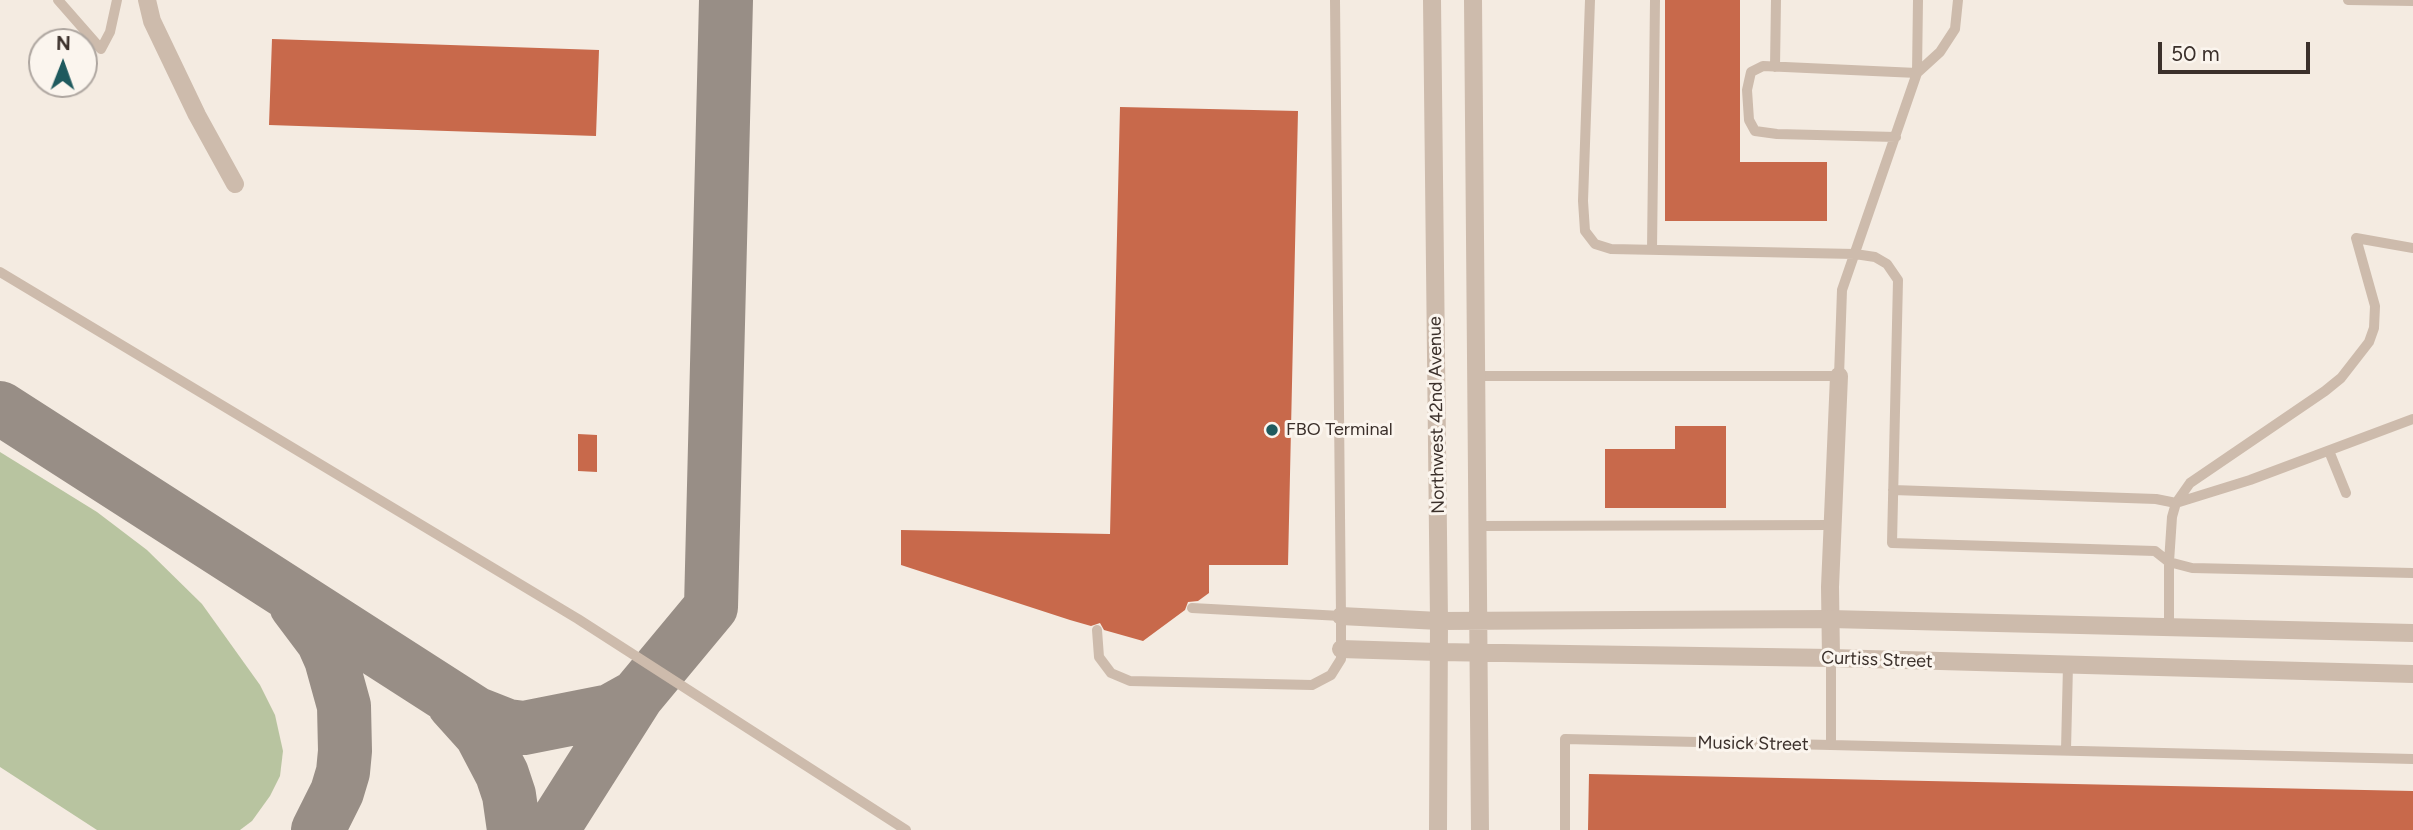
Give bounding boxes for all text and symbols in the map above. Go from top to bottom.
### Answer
north arrow [28,28,98,98]
scale bar [2161,28,2313,72]
text: N [56,32,71,55]
text: 50 m [2171,41,2220,66]
street label: Northwest 42nd Avenue [1424,316,1450,514]
place label: FBO Terminal [1286,419,1393,441]
marker: FBO Terminal [1264,422,1280,438]
street label: Curtiss Street [1821,647,1933,673]
street label: Musick Street [1697,732,1809,756]

